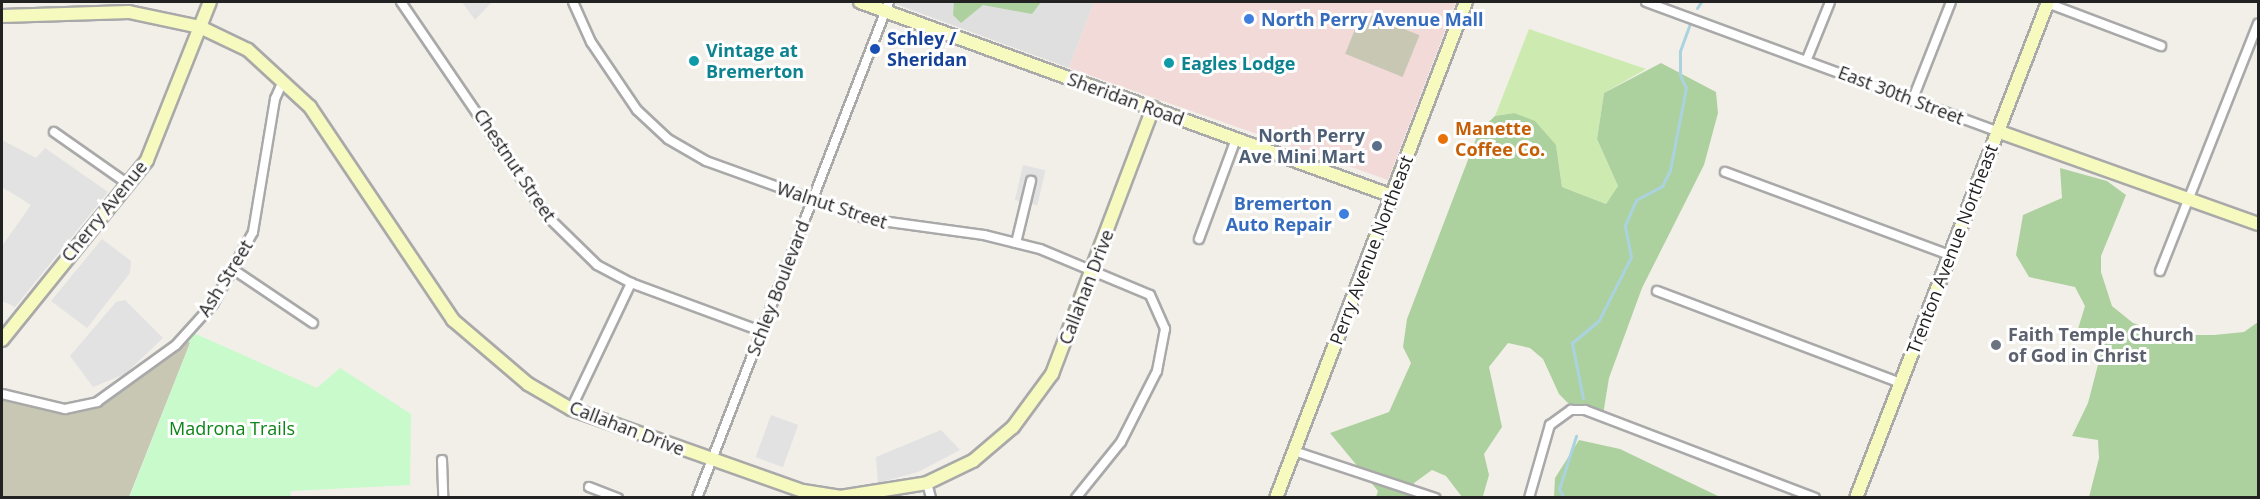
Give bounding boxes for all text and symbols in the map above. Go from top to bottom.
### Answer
place label: North Perry Avenue Mall [1261,8,1484,30]
marker: North Perry Avenue Mall [1242,12,1256,26]
place label: Schley / Sheridan [887,28,967,70]
place label: Vintage at Bremerton [706,40,804,82]
marker: Schley / Sheridan [868,42,882,56]
place label: Eagles Lodge [1181,52,1295,74]
marker: Vintage at Bremerton [687,54,701,68]
marker: Eagles Lodge [1162,56,1176,70]
street label: East 30th Street [1835,61,1967,129]
street label: Sheridan Road [1065,68,1187,130]
street label: Chestnut Street [469,105,561,225]
place label: Manette Coffee Co. [1455,118,1545,160]
place label: North Perry Ave Mini Mart [1239,125,1365,168]
marker: Manette Coffee Co. [1436,132,1450,146]
marker: North Perry Ave Mini Mart [1370,139,1384,153]
street label: Trenton Avenue Northeast [1902,141,2002,357]
street label: Perry Avenue Northeast [1325,152,1417,348]
street label: Cherry Avenue [57,156,151,266]
street label: Walnut Street [774,177,890,233]
place label: Bremerton Auto Repair [1226,193,1332,236]
marker: Bremerton Auto Repair [1337,207,1351,221]
street label: Schley Boulevard [742,217,814,359]
street label: Callahan Drive [1054,227,1118,347]
street label: Ash Street [193,236,257,320]
place label: Faith Temple Church of God in Christ [2008,324,2194,366]
marker: Faith Temple Church of God in Christ [1989,338,2003,352]
street label: Callahan Drive [567,396,687,460]
park label: Madrona Trails [169,417,295,439]

